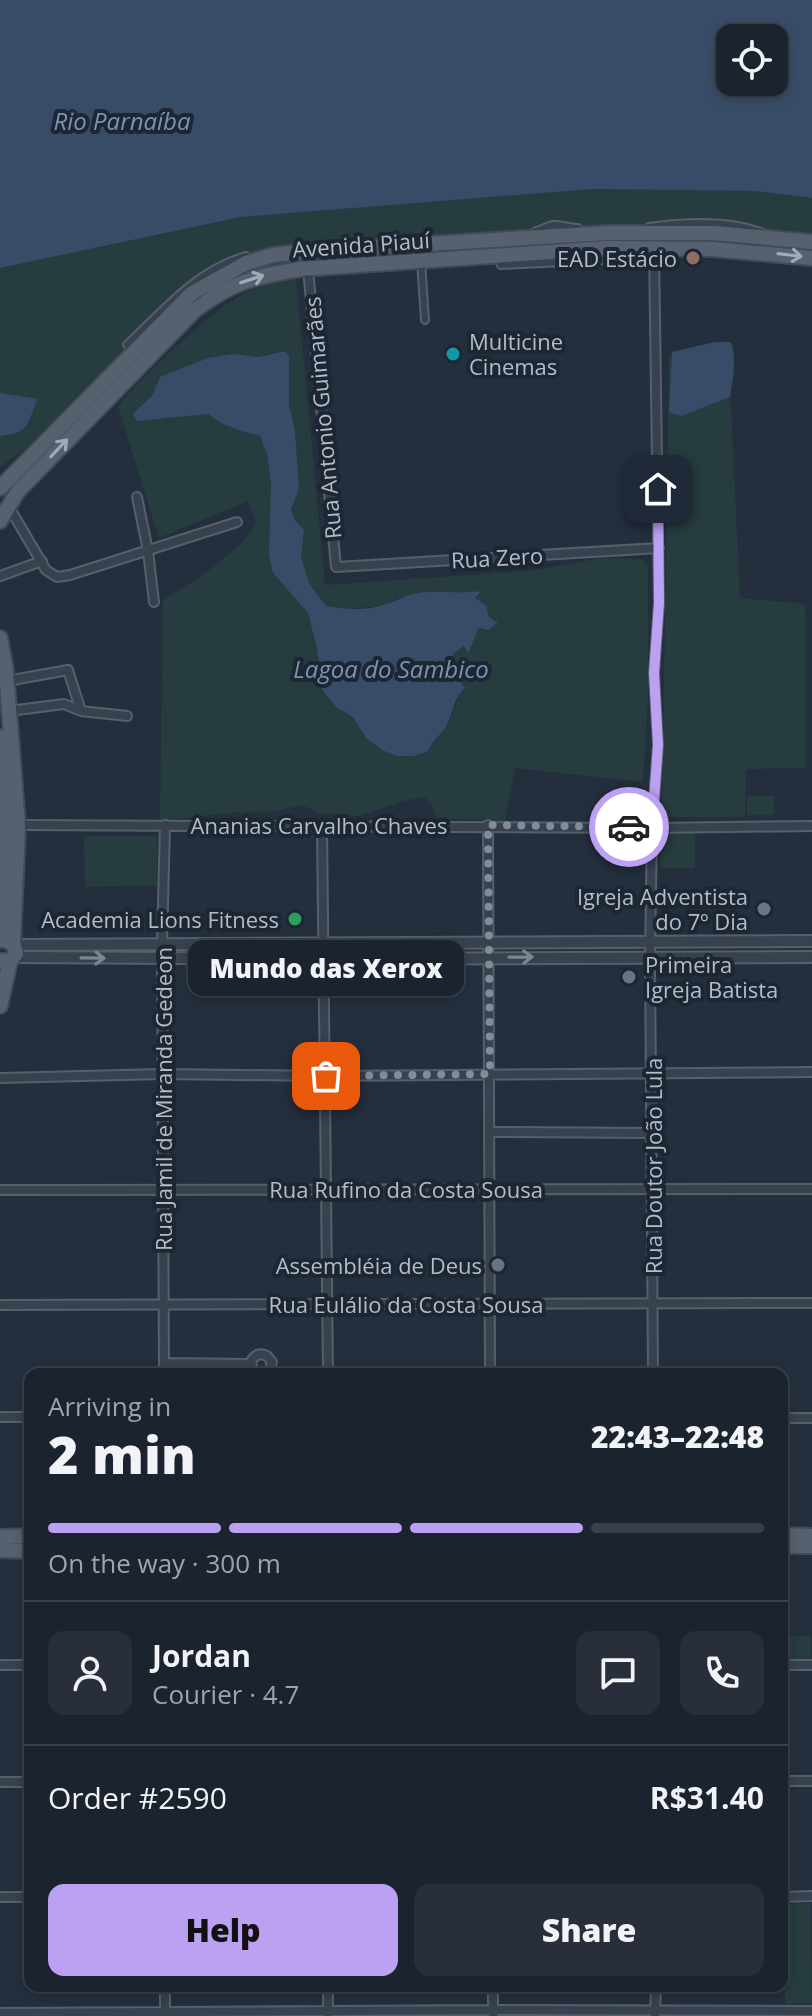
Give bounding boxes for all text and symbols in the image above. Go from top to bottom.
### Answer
map controls [716,24,788,96]
button: locate [716,24,788,96]
water label: Rio Parnaíba [53,104,191,137]
street label: Avenida Piauí [291,224,431,264]
place label: EAD Estácio [557,243,677,273]
one-way arrow [776,248,803,263]
marker: EAD Estácio [684,249,702,267]
one-way arrow [239,270,264,285]
street label: Rua Antonio Guimarães [296,296,348,540]
place label: Multicine Cinemas [469,326,563,381]
marker: Multicine Cinemas [444,345,462,363]
one-way arrow [49,439,68,459]
pin [624,455,692,523]
icon: home [636,467,680,511]
street label: Rua Zero [450,540,544,574]
water label: Lagoa do Sambico [293,652,489,685]
courier [589,787,669,867]
icon: car [607,805,651,849]
street label: Ananias Carvalho Chaves [191,810,447,840]
place label: Igreja Adventista do 7º Dia [577,881,748,936]
marker: Igreja Adventista do 7º Dia [755,900,773,918]
place label: Academia Lions Fitness [41,904,279,934]
marker: Academia Lions Fitness [286,910,304,928]
callout: Mundo das Xerox [188,940,464,996]
street label: Rua Jamil de Miranda Gedeon [148,947,178,1251]
place label: Primeira Igreja Batista [645,949,778,1004]
one-way arrow [79,950,106,966]
text: Mundo das Xerox [209,950,443,986]
one-way arrow [507,950,534,965]
marker: Primeira Igreja Batista [620,968,638,986]
pin [292,1042,360,1110]
icon: bag [304,1054,348,1098]
street label: Rua Doutor João Lula [638,1058,668,1274]
street label: Rua Rufino da Costa Sousa [269,1174,543,1204]
place label: Assembléia de Deus [276,1250,482,1280]
marker: Assembléia de Deus [489,1256,507,1274]
street label: Rua Eulálio da Costa Sousa [269,1289,543,1319]
text: Arriving in [48,1388,171,1424]
text: 22:43–22:48 [591,1416,764,1457]
text: 2 min [48,1418,196,1489]
text: On the way · 300 m [48,1545,281,1581]
button: person [48,1631,132,1715]
button: chat [576,1631,660,1715]
button: phone [680,1631,764,1715]
text: Jordan [152,1635,251,1676]
text: Courier · 4.7 [152,1676,299,1712]
text: Order #2590 [48,1777,227,1818]
text: R$31.40 [650,1777,764,1818]
button: Help [48,1884,398,1976]
button: Share [414,1884,764,1976]

